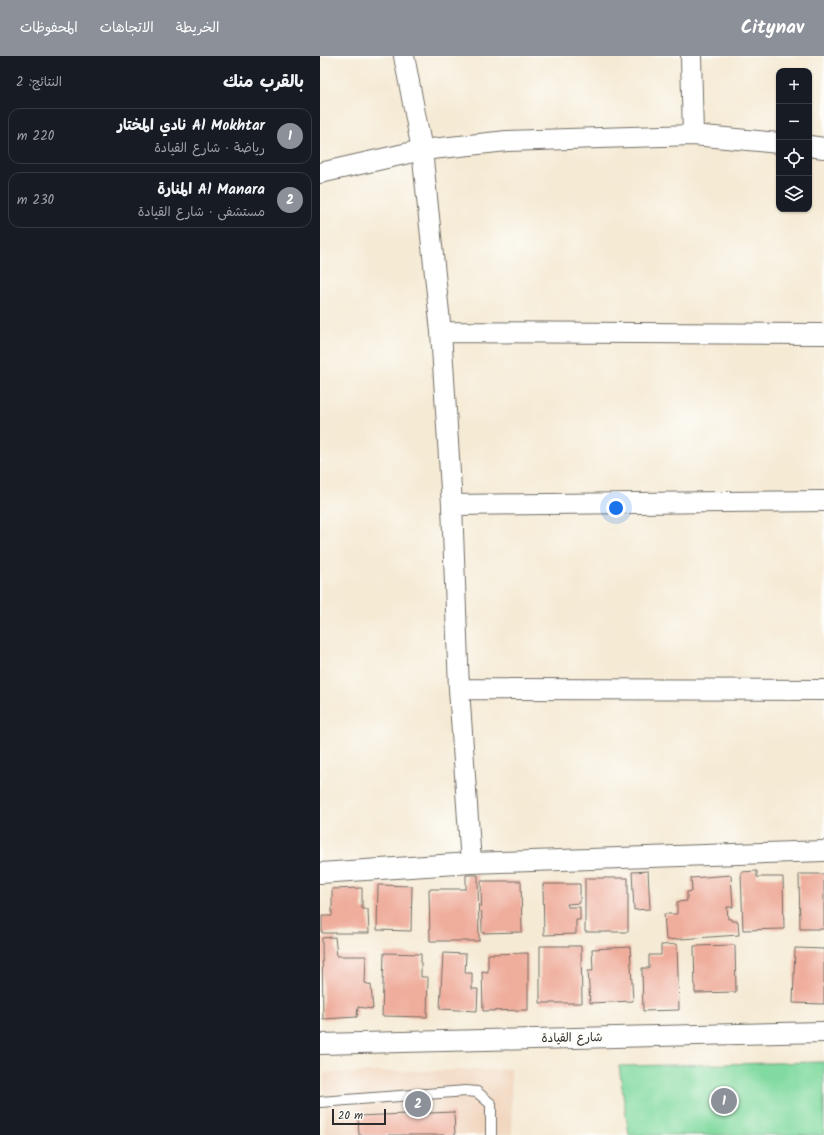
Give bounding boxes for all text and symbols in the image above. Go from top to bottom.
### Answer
text: Citynav [741,13,804,43]
text: المحفوظات [20,17,78,39]
text: الاتجاهات [100,17,154,39]
text: الخريطة [176,17,219,39]
map controls [776,68,812,212]
button: + [776,68,812,104]
text: بالقرب منك [223,69,304,96]
text: النتائج: 2 [16,72,62,93]
button: − [776,104,812,140]
text: Al Mokhtar نادي المختار [117,114,265,138]
text: 220 m [17,126,54,147]
text: 1 [288,126,292,147]
text: رياضة · شارع القيادة [154,138,265,159]
button: locate [776,140,812,176]
button: layers [776,176,812,212]
text: Al Manara المنارة [157,178,265,202]
text: 230 m [17,190,54,211]
text: 2 [286,190,294,211]
text: مستشفى · شارع القيادة [138,202,265,223]
your location [606,498,626,518]
street label: شارع القيادة [541,1028,603,1048]
pin: 1 [711,1086,737,1116]
pin: 2 [405,1089,431,1119]
scale bar [332,1107,386,1126]
text: 20 m [338,1107,363,1125]

